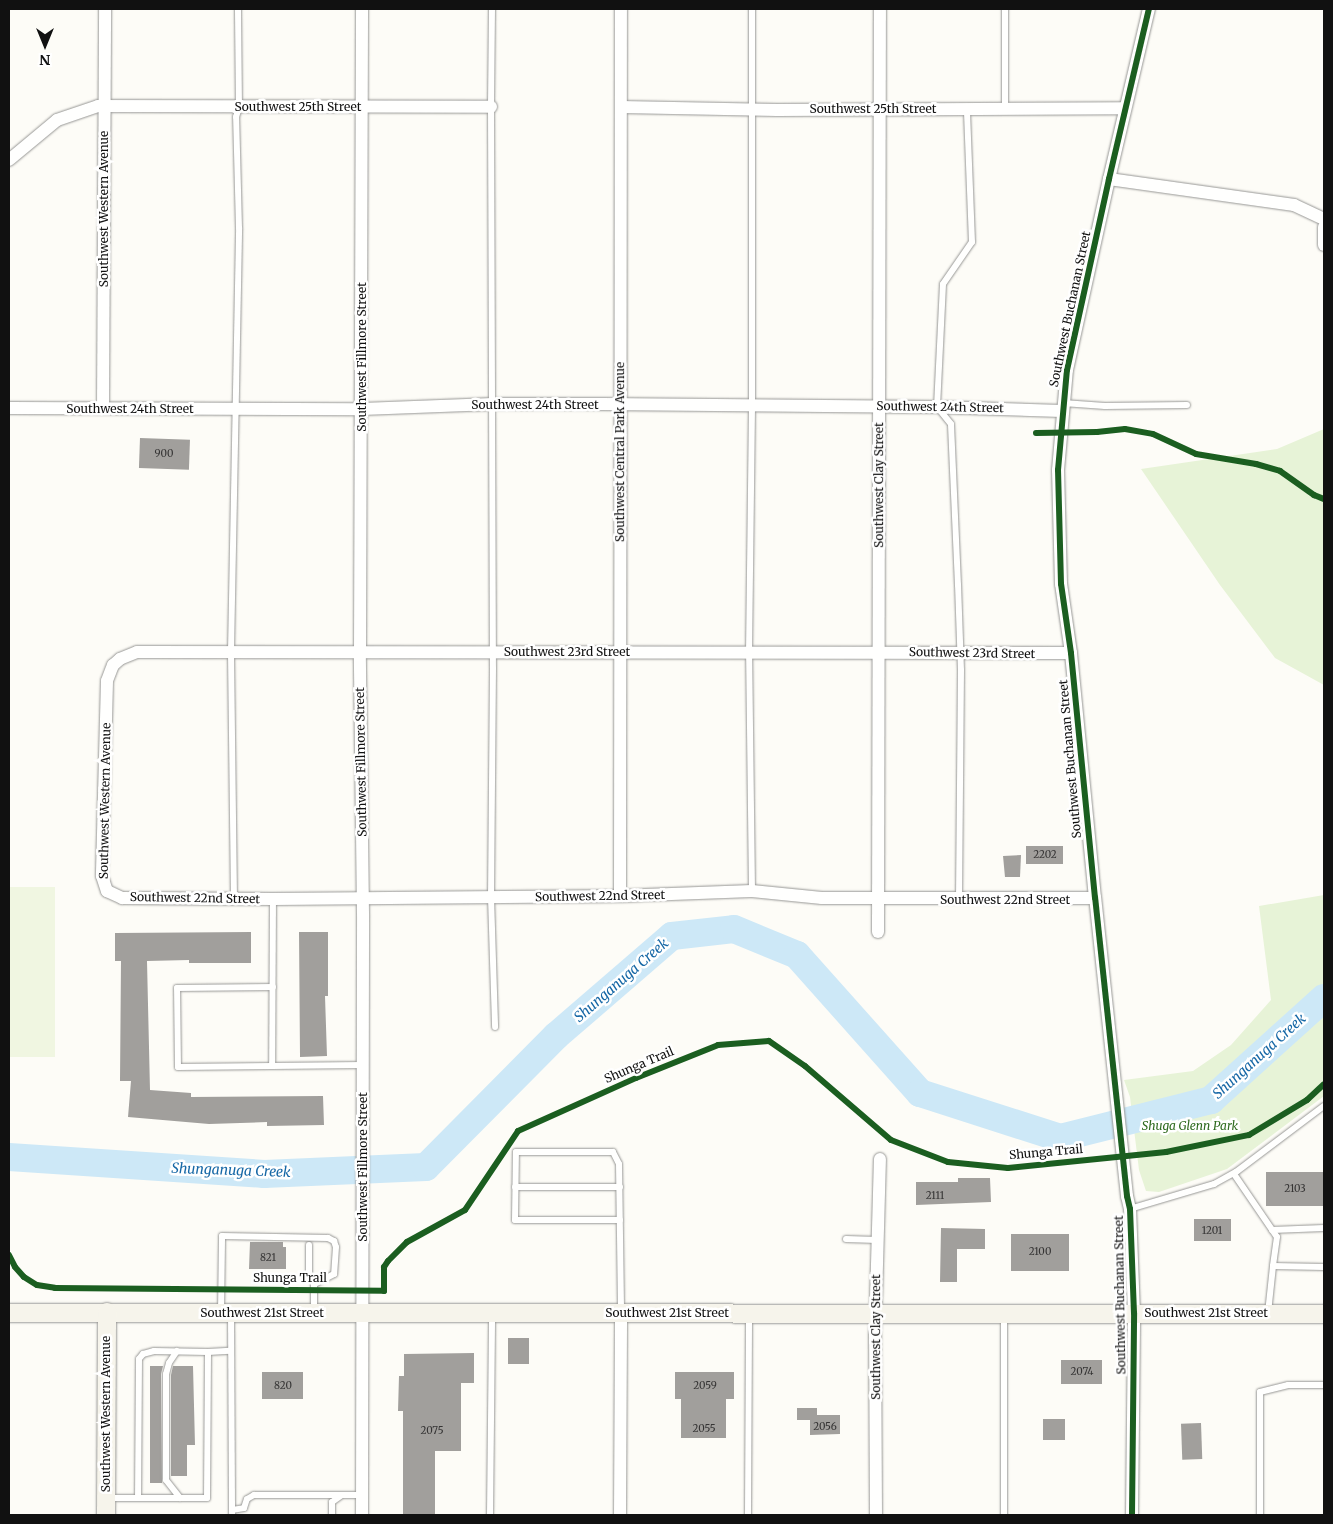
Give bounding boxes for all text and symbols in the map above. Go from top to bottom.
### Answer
north arrow [20,20,70,70]
text: N [39,51,51,69]
street label: Southwest 25th Street [235,100,361,114]
street label: Southwest 25th Street [810,102,936,116]
street label: Southwest Western Avenue [97,131,111,287]
street label: Southwest Buchanan Street [1046,230,1094,388]
street label: Southwest Fillmore Street [355,282,369,432]
street label: Southwest Central Park Avenue [613,362,627,542]
street label: Southwest 24th Street [471,398,599,412]
street label: Southwest 24th Street [876,399,1004,415]
street label: Southwest 24th Street [66,402,194,416]
street label: Southwest Clay Street [872,422,886,548]
house number: 900 [154,448,174,460]
street label: Southwest 23rd Street [504,645,630,659]
street label: Southwest 23rd Street [909,645,1035,661]
street label: Southwest Buchanan Street [1056,679,1084,839]
street label: Southwest Fillmore Street [352,687,370,837]
street label: Southwest Western Avenue [96,723,114,879]
house number: 2202 [1033,849,1057,861]
street label: Southwest 22nd Street [535,888,665,904]
street label: Southwest 22nd Street [130,890,260,906]
street label: Southwest 22nd Street [940,893,1070,907]
water label: Shunganuga Creek [571,935,671,1025]
water label: Shunganuga Creek [1209,1010,1309,1102]
street label: Shunga Trail [602,1044,676,1086]
street label: Southwest Fillmore Street [356,1092,370,1242]
park label: Shuga Glenn Park [1142,1119,1238,1133]
street label: Shunga Trail [1008,1142,1084,1162]
water label: Shunganuga Creek [171,1160,291,1180]
house number: 2103 [1284,1183,1306,1195]
house number: 2111 [926,1190,944,1202]
street label: Southwest Buchanan Street [1111,1215,1129,1375]
house number: 1201 [1202,1225,1222,1237]
house number: 2100 [1029,1246,1051,1258]
house number: 821 [260,1252,276,1264]
street label: Shunga Trail [253,1271,327,1285]
street label: Southwest Clay Street [869,1274,883,1400]
street label: Southwest 21st Street [200,1306,324,1320]
street label: Southwest 21st Street [605,1306,729,1320]
street label: Southwest 21st Street [1144,1306,1268,1320]
street label: Southwest Western Avenue [99,1336,113,1492]
house number: 2074 [1071,1366,1093,1378]
house number: 820 [274,1380,292,1392]
house number: 2059 [693,1380,717,1392]
house number: 2056 [813,1421,837,1433]
house number: 2055 [692,1423,716,1435]
house number: 2075 [420,1425,444,1437]

